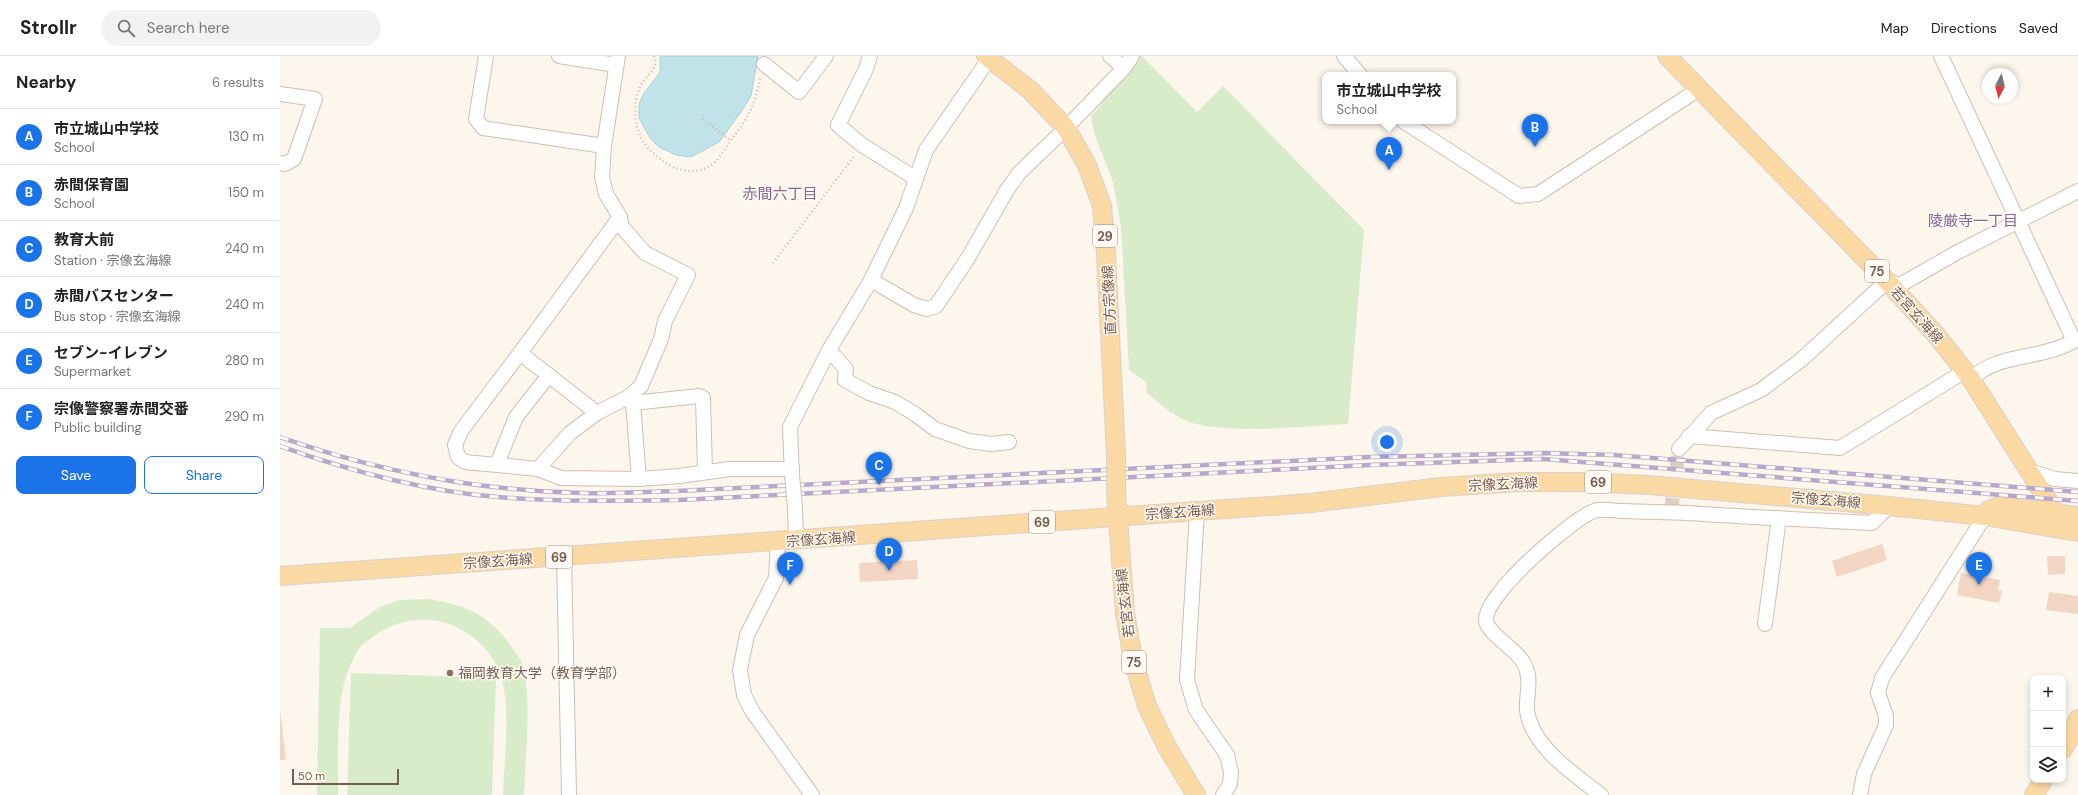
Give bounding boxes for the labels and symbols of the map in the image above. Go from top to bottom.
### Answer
north arrow [1982,68,2018,104]
pin: B [1522,114,1548,147]
pin: A [1376,137,1402,170]
district label: 赤間六丁目 [742,184,818,204]
district label: 陵厳寺一丁目 [1928,211,2018,231]
road number: 29 [1093,225,1117,247]
road number: 75 [1865,260,1889,282]
street label: 直方宗像線 [1098,265,1120,335]
street label: 若宮玄海線 [1887,283,1947,347]
your location [1377,432,1397,452]
pin: C [866,452,892,485]
road number: 69 [1585,471,1611,493]
street label: 宗像玄海線 [1468,473,1538,495]
street label: 宗像玄海線 [1790,488,1862,512]
street label: 宗像玄海線 [1144,501,1216,523]
road number: 69 [1029,511,1055,533]
street label: 宗像玄海線 [785,528,857,550]
pin: D [876,538,902,571]
road number: 69 [546,546,572,568]
street label: 宗像玄海線 [462,550,534,572]
pin: F [777,552,803,585]
pin: E [1966,552,1992,585]
street label: 若宮玄海線 [1112,567,1138,639]
road number: 75 [1122,651,1146,673]
place label: 福岡教育大学（教育学部） [458,664,626,682]
marker: 福岡教育大学（教育学部） [445,668,455,678]
scale bar [292,767,399,786]

